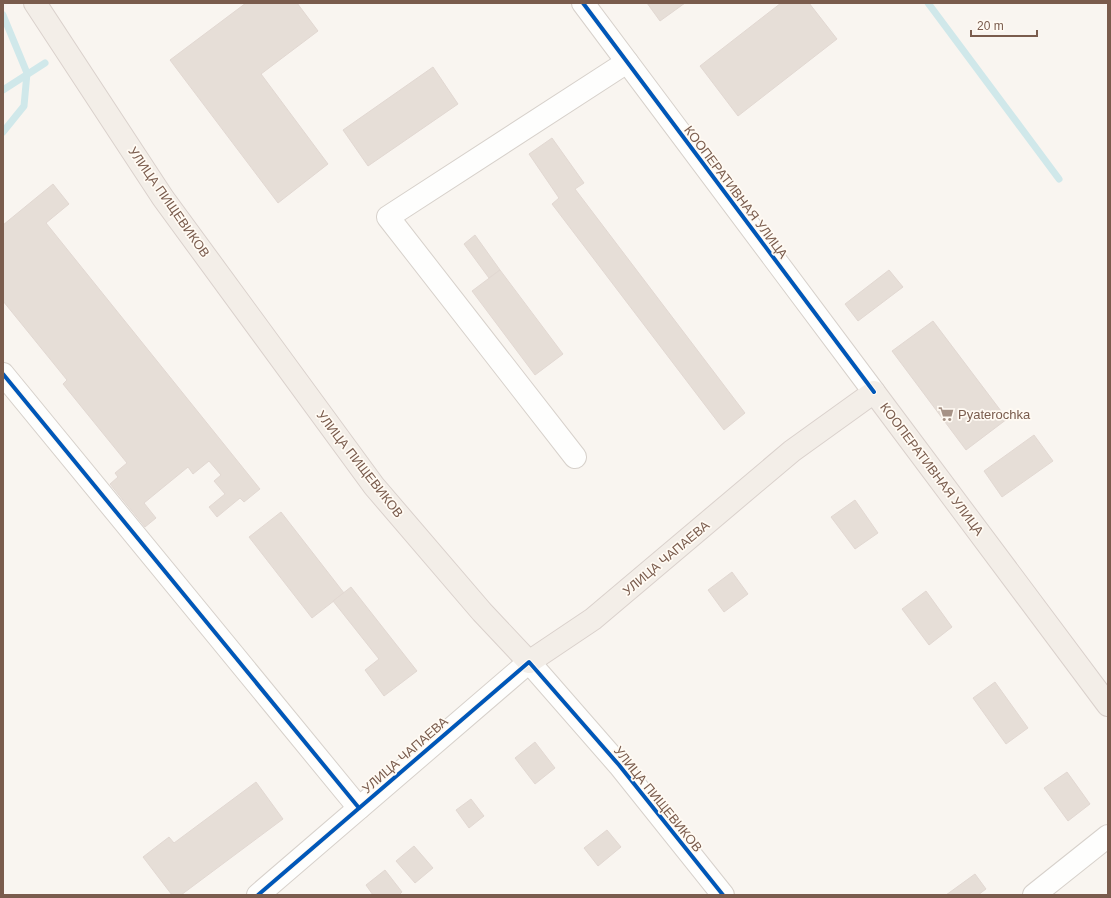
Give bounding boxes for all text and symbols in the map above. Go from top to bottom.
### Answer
scale bar [971,12,1037,38]
text: 20 m [977,19,1004,33]
street label: КООПЕРАТИВНАЯ УЛИЦА [681,123,791,262]
street label: УЛИЦА ПИЩЕВИКОВ [125,144,213,260]
street label: КООПЕРАТИВНАЯ УЛИЦА [877,400,987,539]
supermarket icon: Pyaterochka [937,405,955,423]
place label: Pyaterochka [958,407,1031,422]
street label: УЛИЦА ПИЩЕВИКОВ [314,408,406,520]
street label: УЛИЦА ЧАПАЕВА [620,517,713,599]
street label: УЛИЦА ЧАПАЕВА [359,714,451,796]
street label: УЛИЦА ПИЩЕВИКОВ [611,743,705,855]

